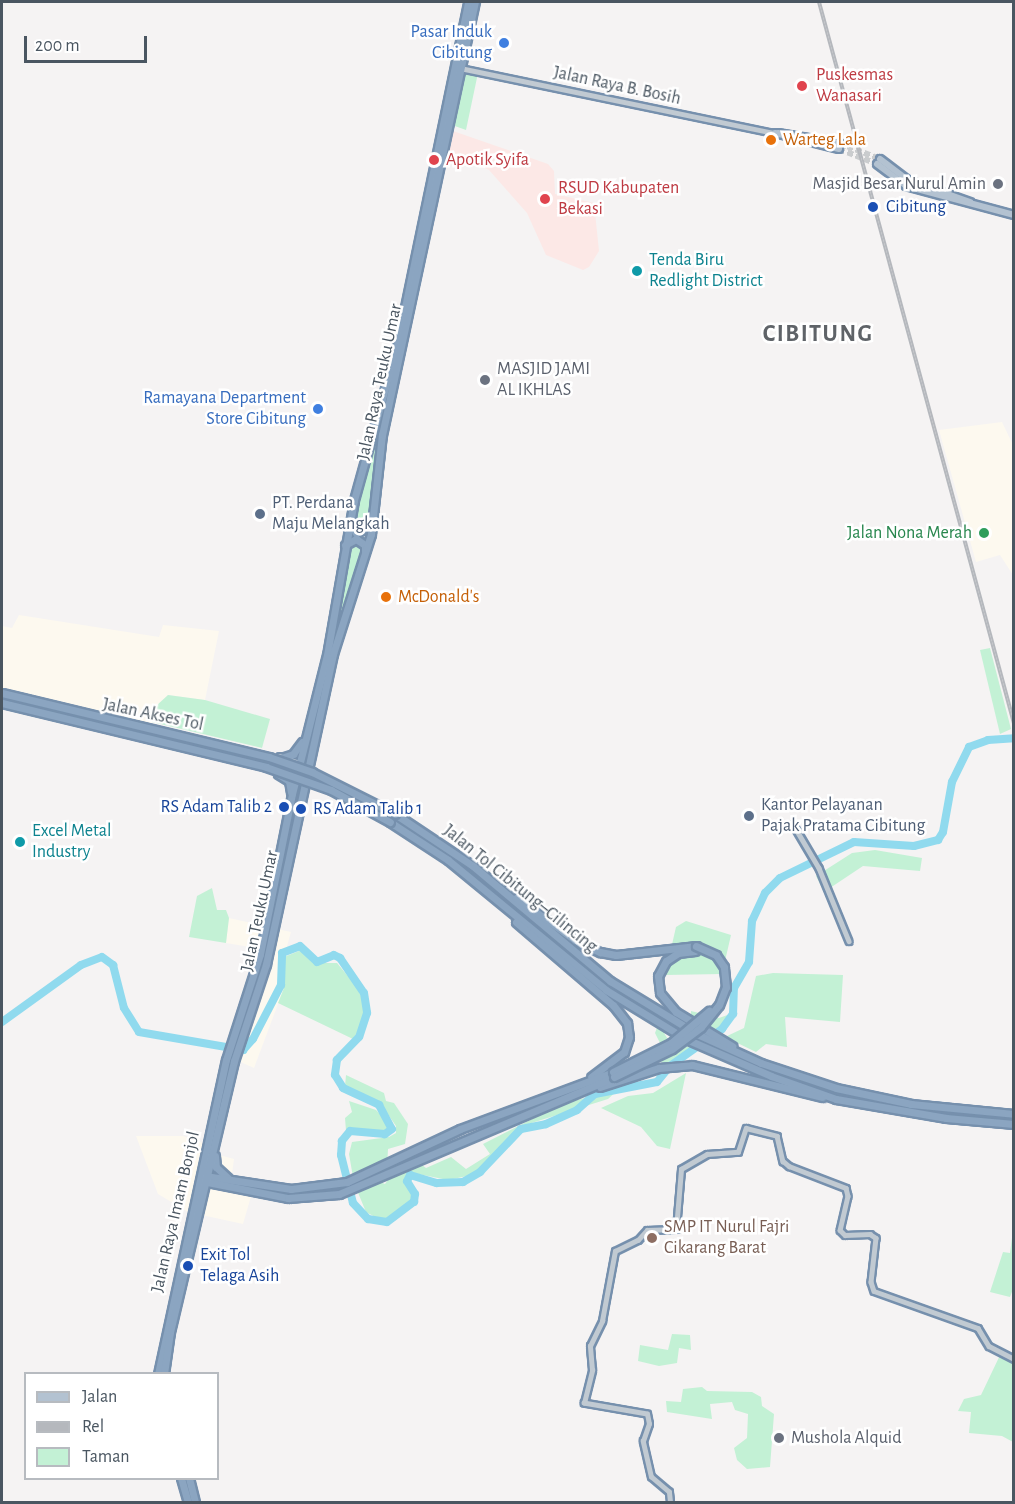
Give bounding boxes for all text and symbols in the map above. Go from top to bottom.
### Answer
place label: Pasar Induk Cibitung [411,22,492,64]
scale bar [27,24,150,62]
marker: Pasar Induk Cibitung [497,36,511,50]
text: 200 m [35,37,80,55]
street label: Jalan Raya B. Bosih [551,62,683,110]
place label: Puskesmas Wanasari [816,65,893,107]
marker: Puskesmas Wanasari [793,77,811,95]
place label: Warteg Lala [783,129,866,151]
marker: Warteg Lala [764,133,778,147]
place label: Apotik Syifa [446,149,529,171]
marker: Apotik Syifa [427,153,441,167]
place label: Masjid Besar Nurul Amin [812,173,986,195]
marker: Masjid Besar Nurul Amin [991,177,1005,191]
place label: RSUD Kabupaten Bekasi [558,178,679,220]
marker: RSUD Kabupaten Bekasi [536,190,554,208]
place label: Cibitung [886,196,946,218]
marker: Cibitung [864,198,882,216]
place label: Tenda Biru Redlight District [649,250,763,292]
marker: Tenda Biru Redlight District [630,264,644,278]
street label: Jalan Raya Teuku Umar [353,302,407,462]
district label: CIBITUNG [763,321,873,349]
place label: MASJID JAMI AL IKHLAS [497,359,590,401]
marker: MASJID JAMI AL IKHLAS [478,373,492,387]
place label: Ramayana Department Store Cibitung [143,388,306,430]
marker: Ramayana Department Store Cibitung [311,402,325,416]
place label: PT. Perdana Maju Melangkah [272,493,390,536]
marker: PT. Perdana Maju Melangkah [253,507,267,521]
place label: Jalan Nona Merah [847,522,972,544]
marker: Jalan Nona Merah [977,526,991,540]
place label: McDonald's [398,586,480,608]
marker: McDonald's [379,590,393,604]
street label: Jalan Akses Tol [101,694,205,736]
place label: Kantor Pelayanan Pajak Pratama Cibitung [761,795,925,838]
place label: RS Adam Talib 2 [160,796,272,818]
place label: RS Adam Talib 1 [313,798,423,820]
marker: RS Adam Talib 2 [277,800,291,814]
marker: RS Adam Talib 1 [294,802,308,816]
marker: Kantor Pelayanan Pajak Pratama Cibitung [742,809,756,823]
street label: Jalan Tol Cibitung–Cilincing [439,820,601,958]
place label: Excel Metal Industry [32,821,112,864]
marker: Excel Metal Industry [13,835,27,849]
street label: Jalan Teuku Umar [237,849,283,973]
street label: Jalan Raya Imam Bonjol [147,1129,205,1295]
place label: SMP IT Nurul Fajri Cikarang Barat [664,1217,789,1260]
marker: SMP IT Nurul Fajri Cikarang Barat [645,1231,659,1245]
place label: Exit Tol Telaga Asih [200,1245,279,1288]
marker: Exit Tol Telaga Asih [181,1259,195,1273]
legend [24,1372,219,1480]
text: Jalan [82,1388,117,1406]
text: Rel [82,1418,104,1436]
place label: Mushola Alquid [791,1427,902,1449]
marker: Mushola Alquid [772,1431,786,1445]
text: Taman [82,1448,130,1466]

